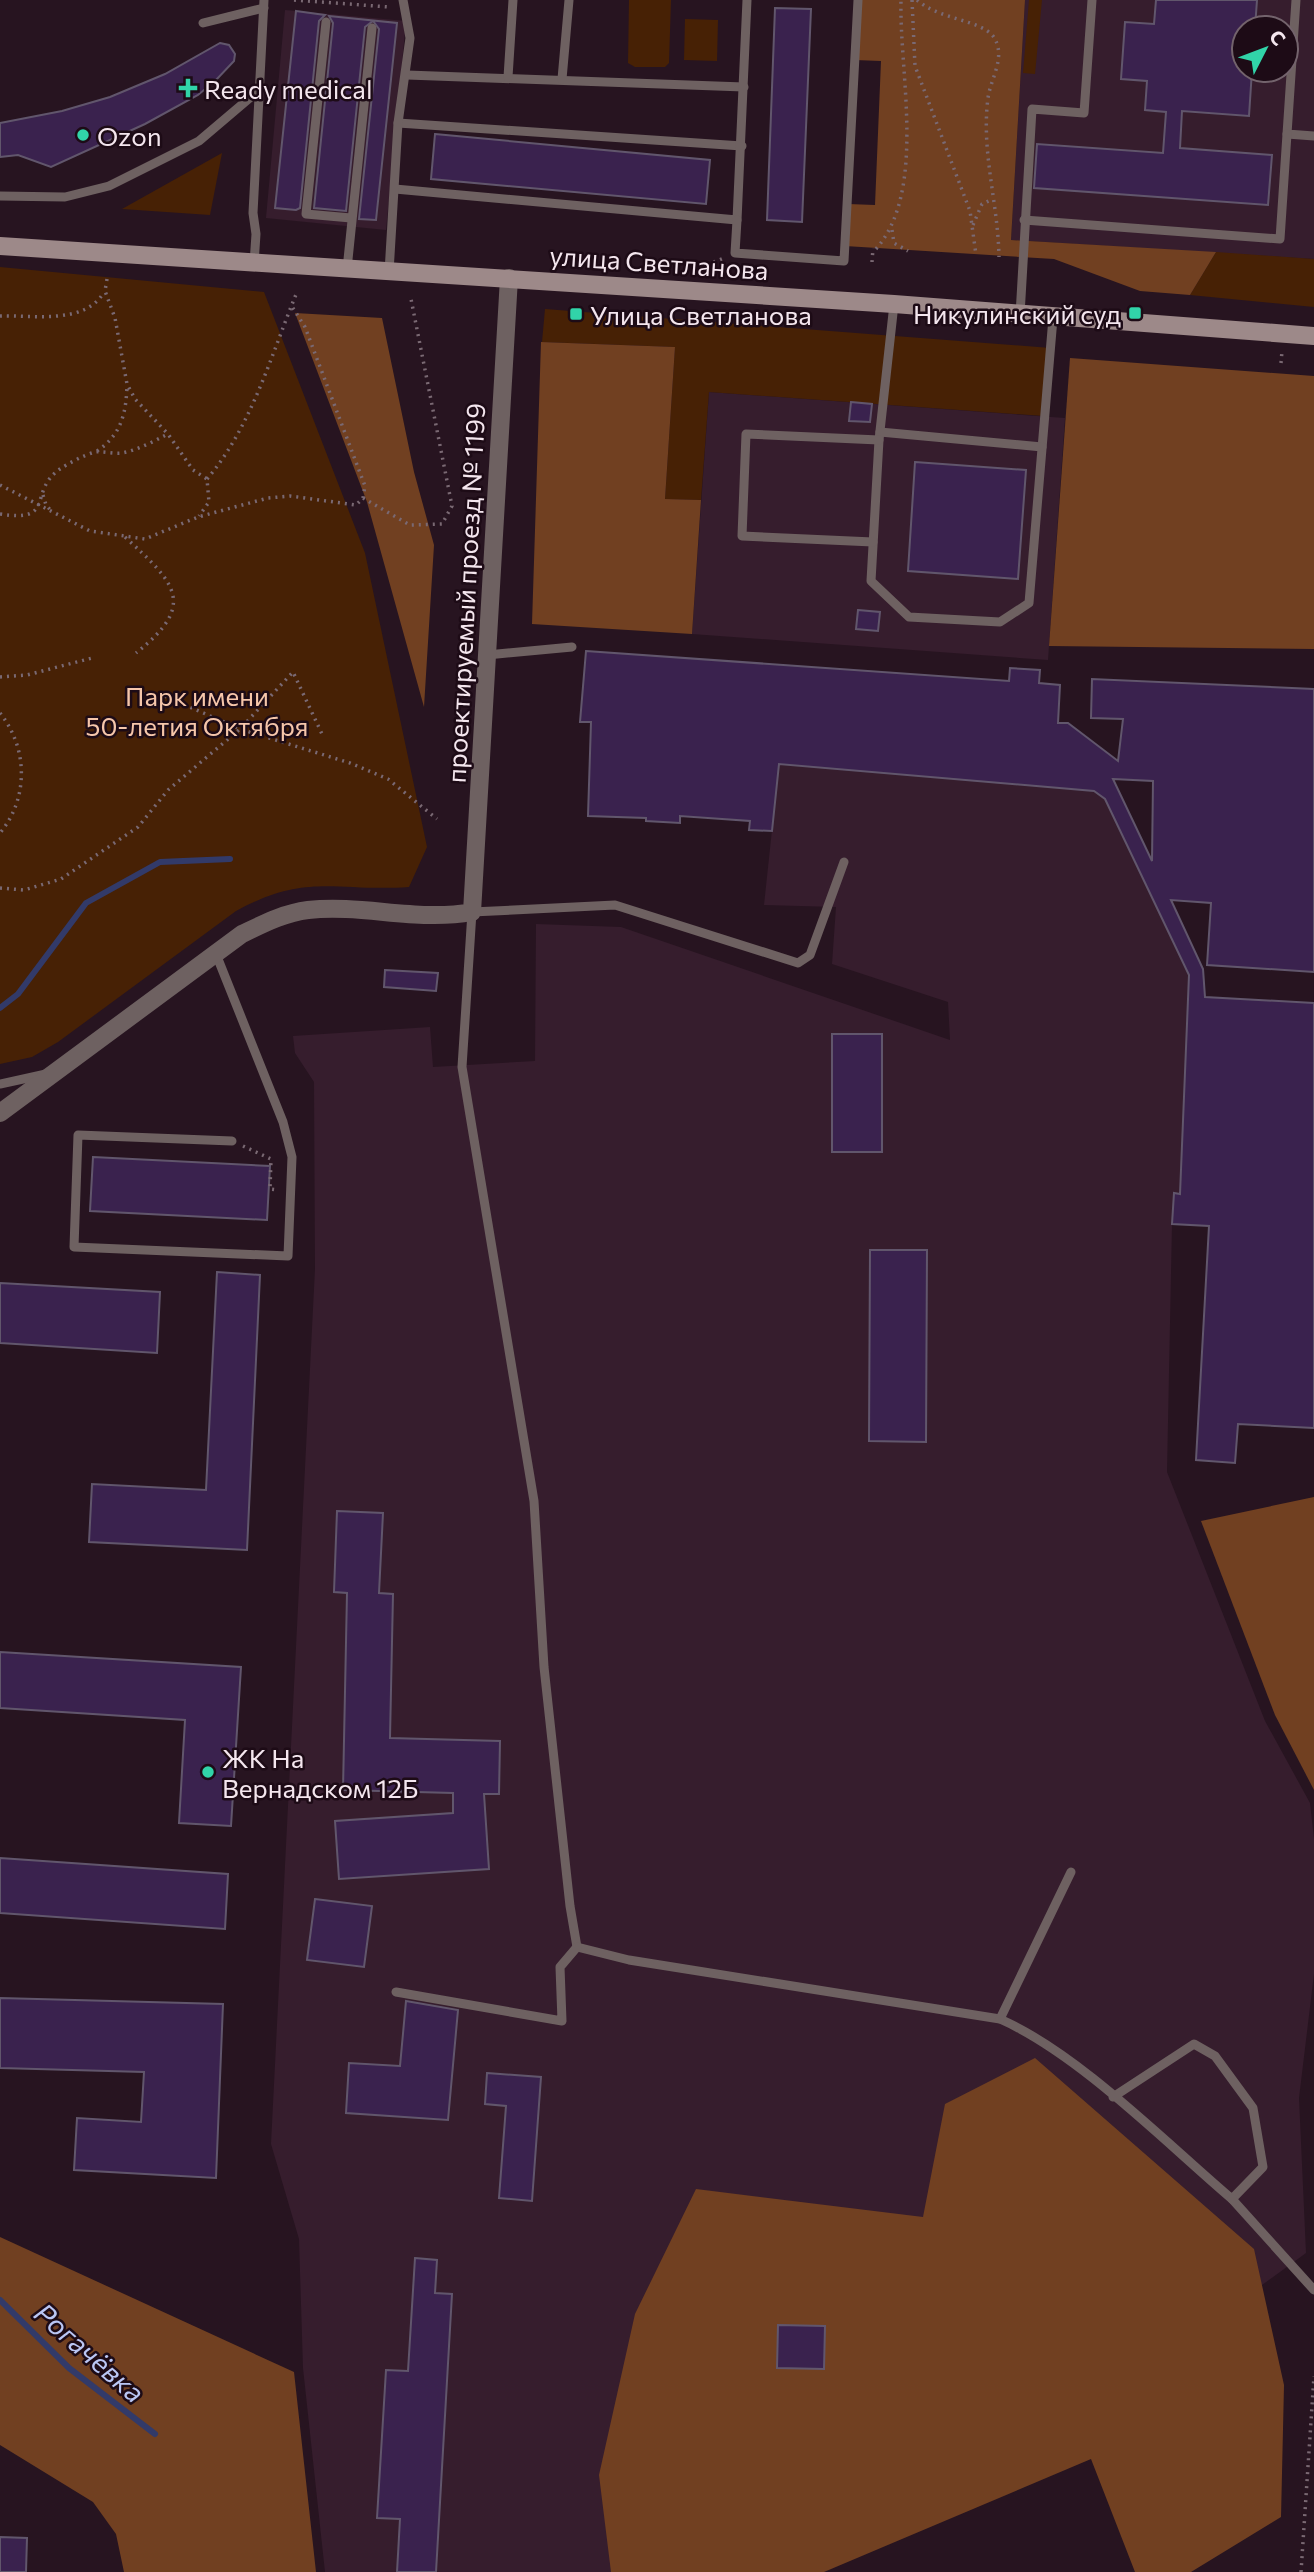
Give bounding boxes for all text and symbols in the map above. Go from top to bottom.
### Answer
north arrow [1230,14,1300,84]
text: С [1265,25,1291,50]
place label: Ready medical [204,73,373,104]
marker: Ready medical [178,78,198,98]
place label: Ozon [97,120,162,151]
marker: Ozon [75,127,91,143]
street label: улица Светланова [549,239,769,285]
place label: Никулинский суд [913,298,1121,329]
place label: Улица Светланова [590,299,812,330]
marker: Никулинский суд [1127,305,1143,321]
marker: Улица Светланова [568,306,584,322]
street label: проектируемый проезд № 1199 [440,402,490,784]
park label: Парк имени 50-летия Октября [85,680,309,741]
place label: ЖК На Вернадском 12Б [222,1742,418,1803]
marker: ЖК На Вернадском 12Б [200,1764,216,1780]
water label: Рогачёвка [28,2295,152,2409]

